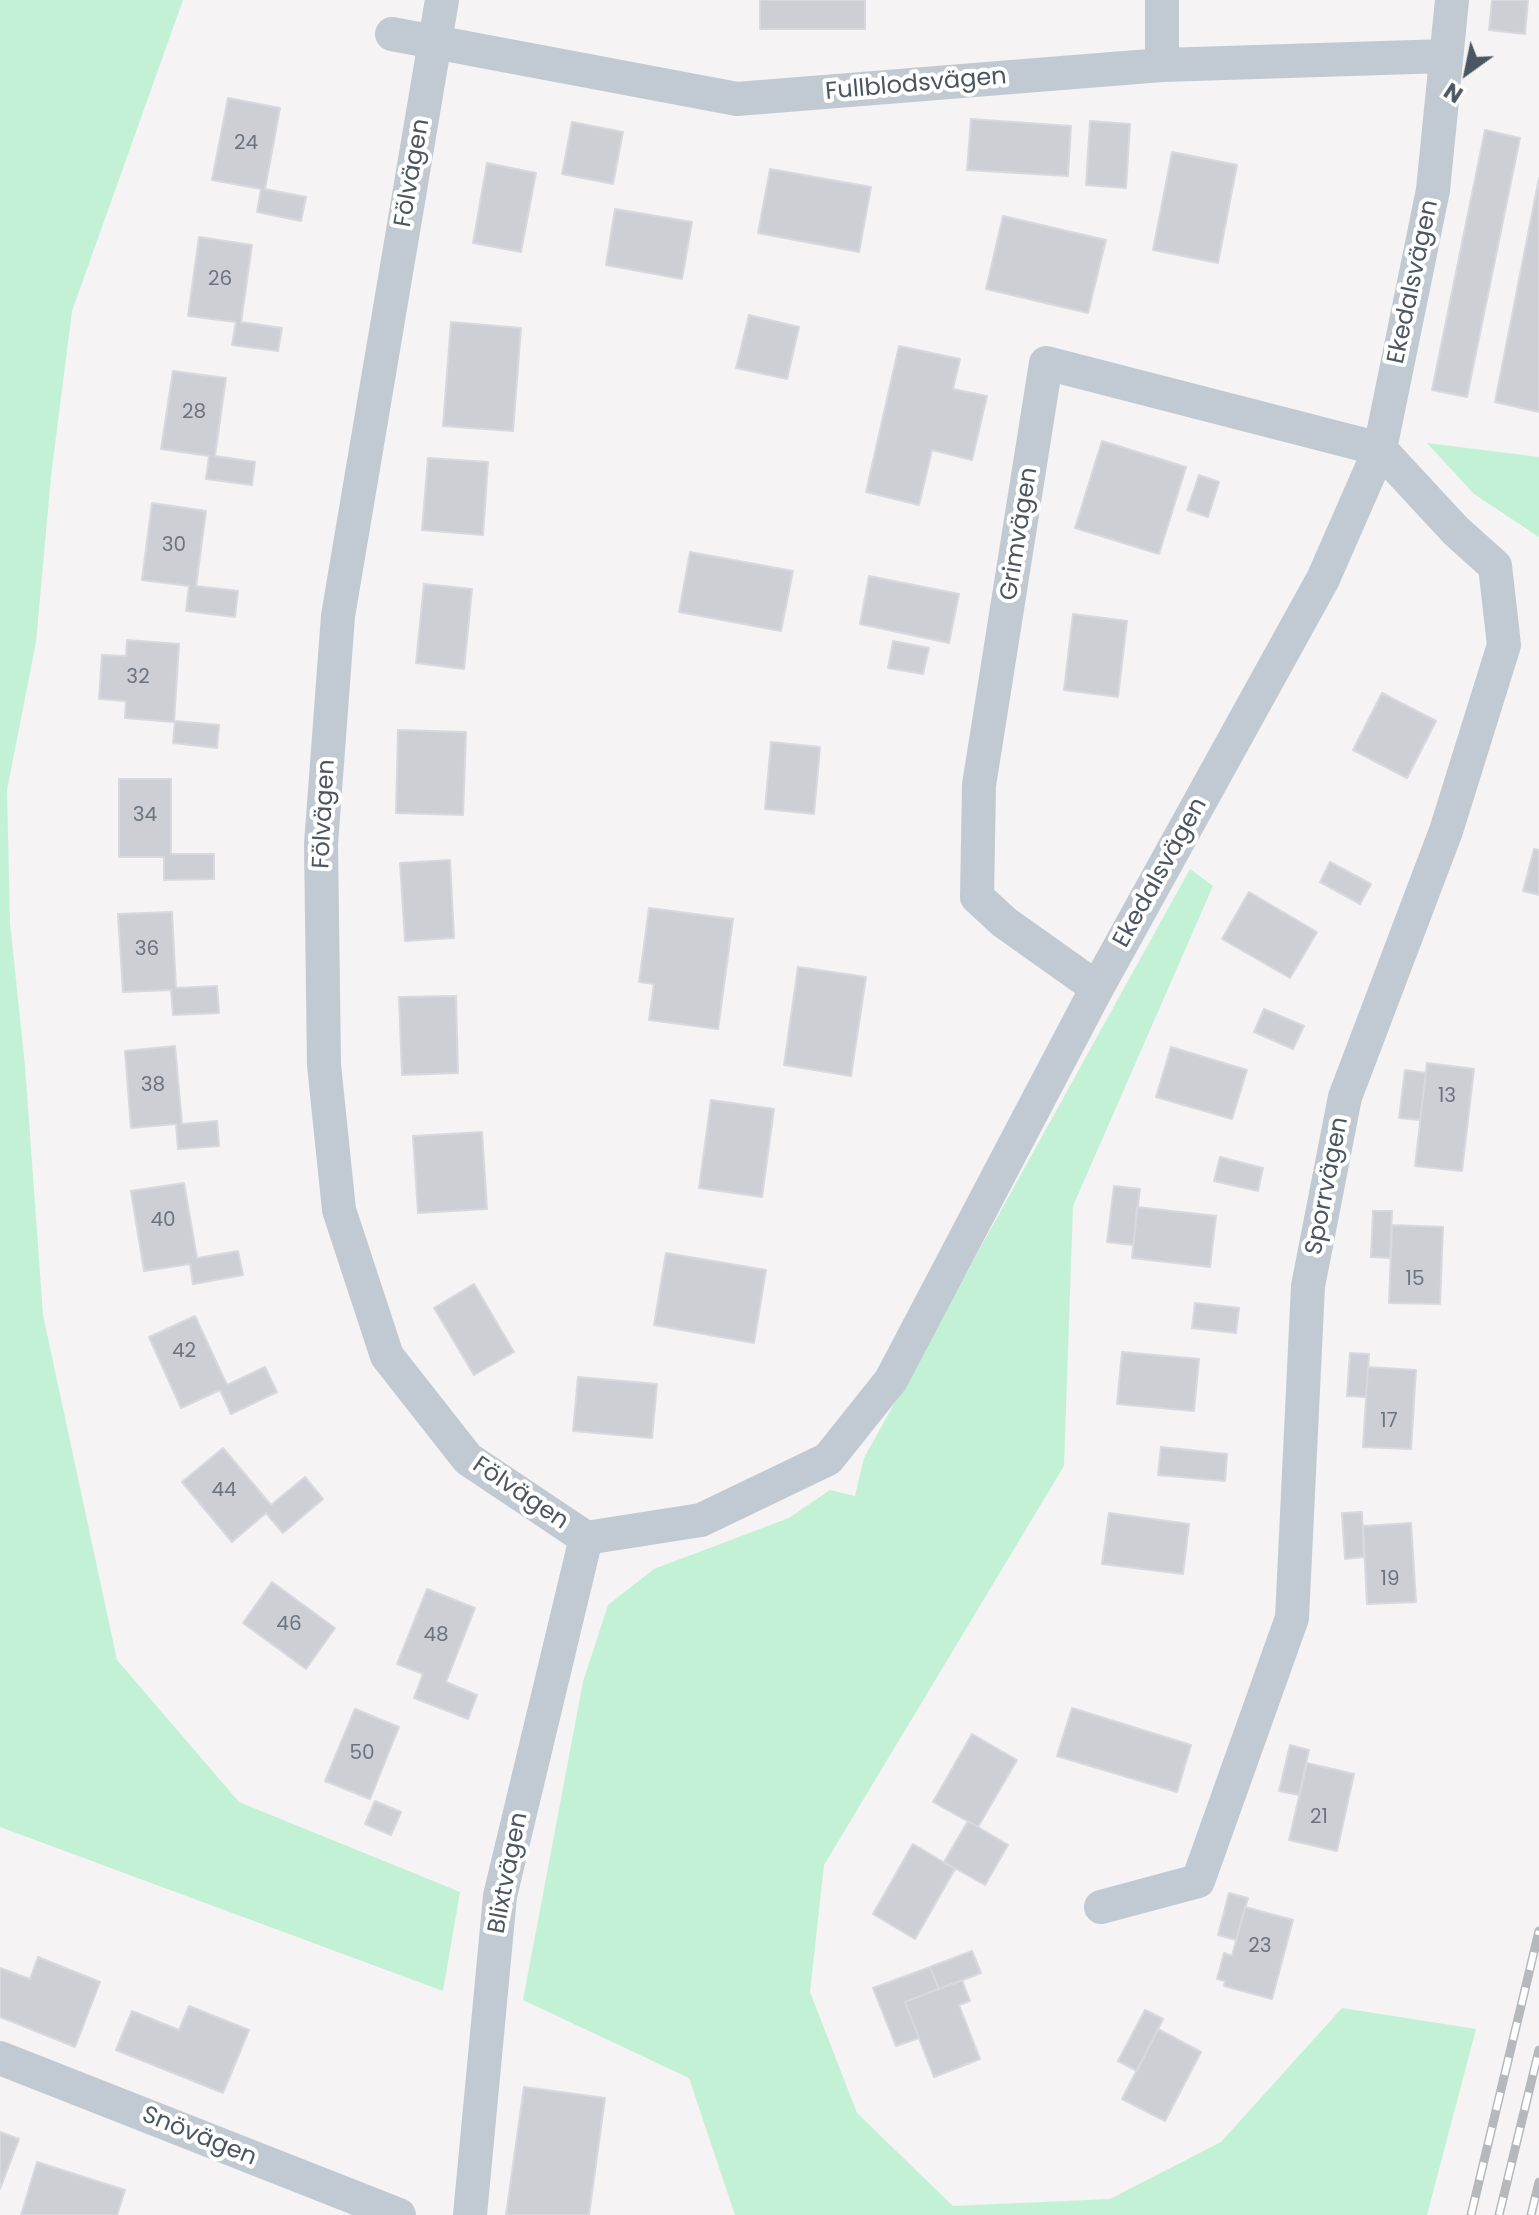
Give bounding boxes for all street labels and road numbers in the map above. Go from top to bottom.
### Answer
street label: Fullblodsvägen [824,63,1008,107]
street label: Fölvägen [389,117,437,229]
street label: Ekedalsvägen [1383,198,1445,366]
street label: Grimvägen [995,465,1045,603]
street label: Fölvägen [308,759,342,869]
street label: Ekedalsvägen [1108,793,1214,953]
street label: Sporrvägen [1301,1115,1355,1257]
street label: Fölvägen [467,1451,573,1537]
street label: Blixtvägen [483,1810,535,1936]
street label: Snövägen [138,2101,260,2173]

